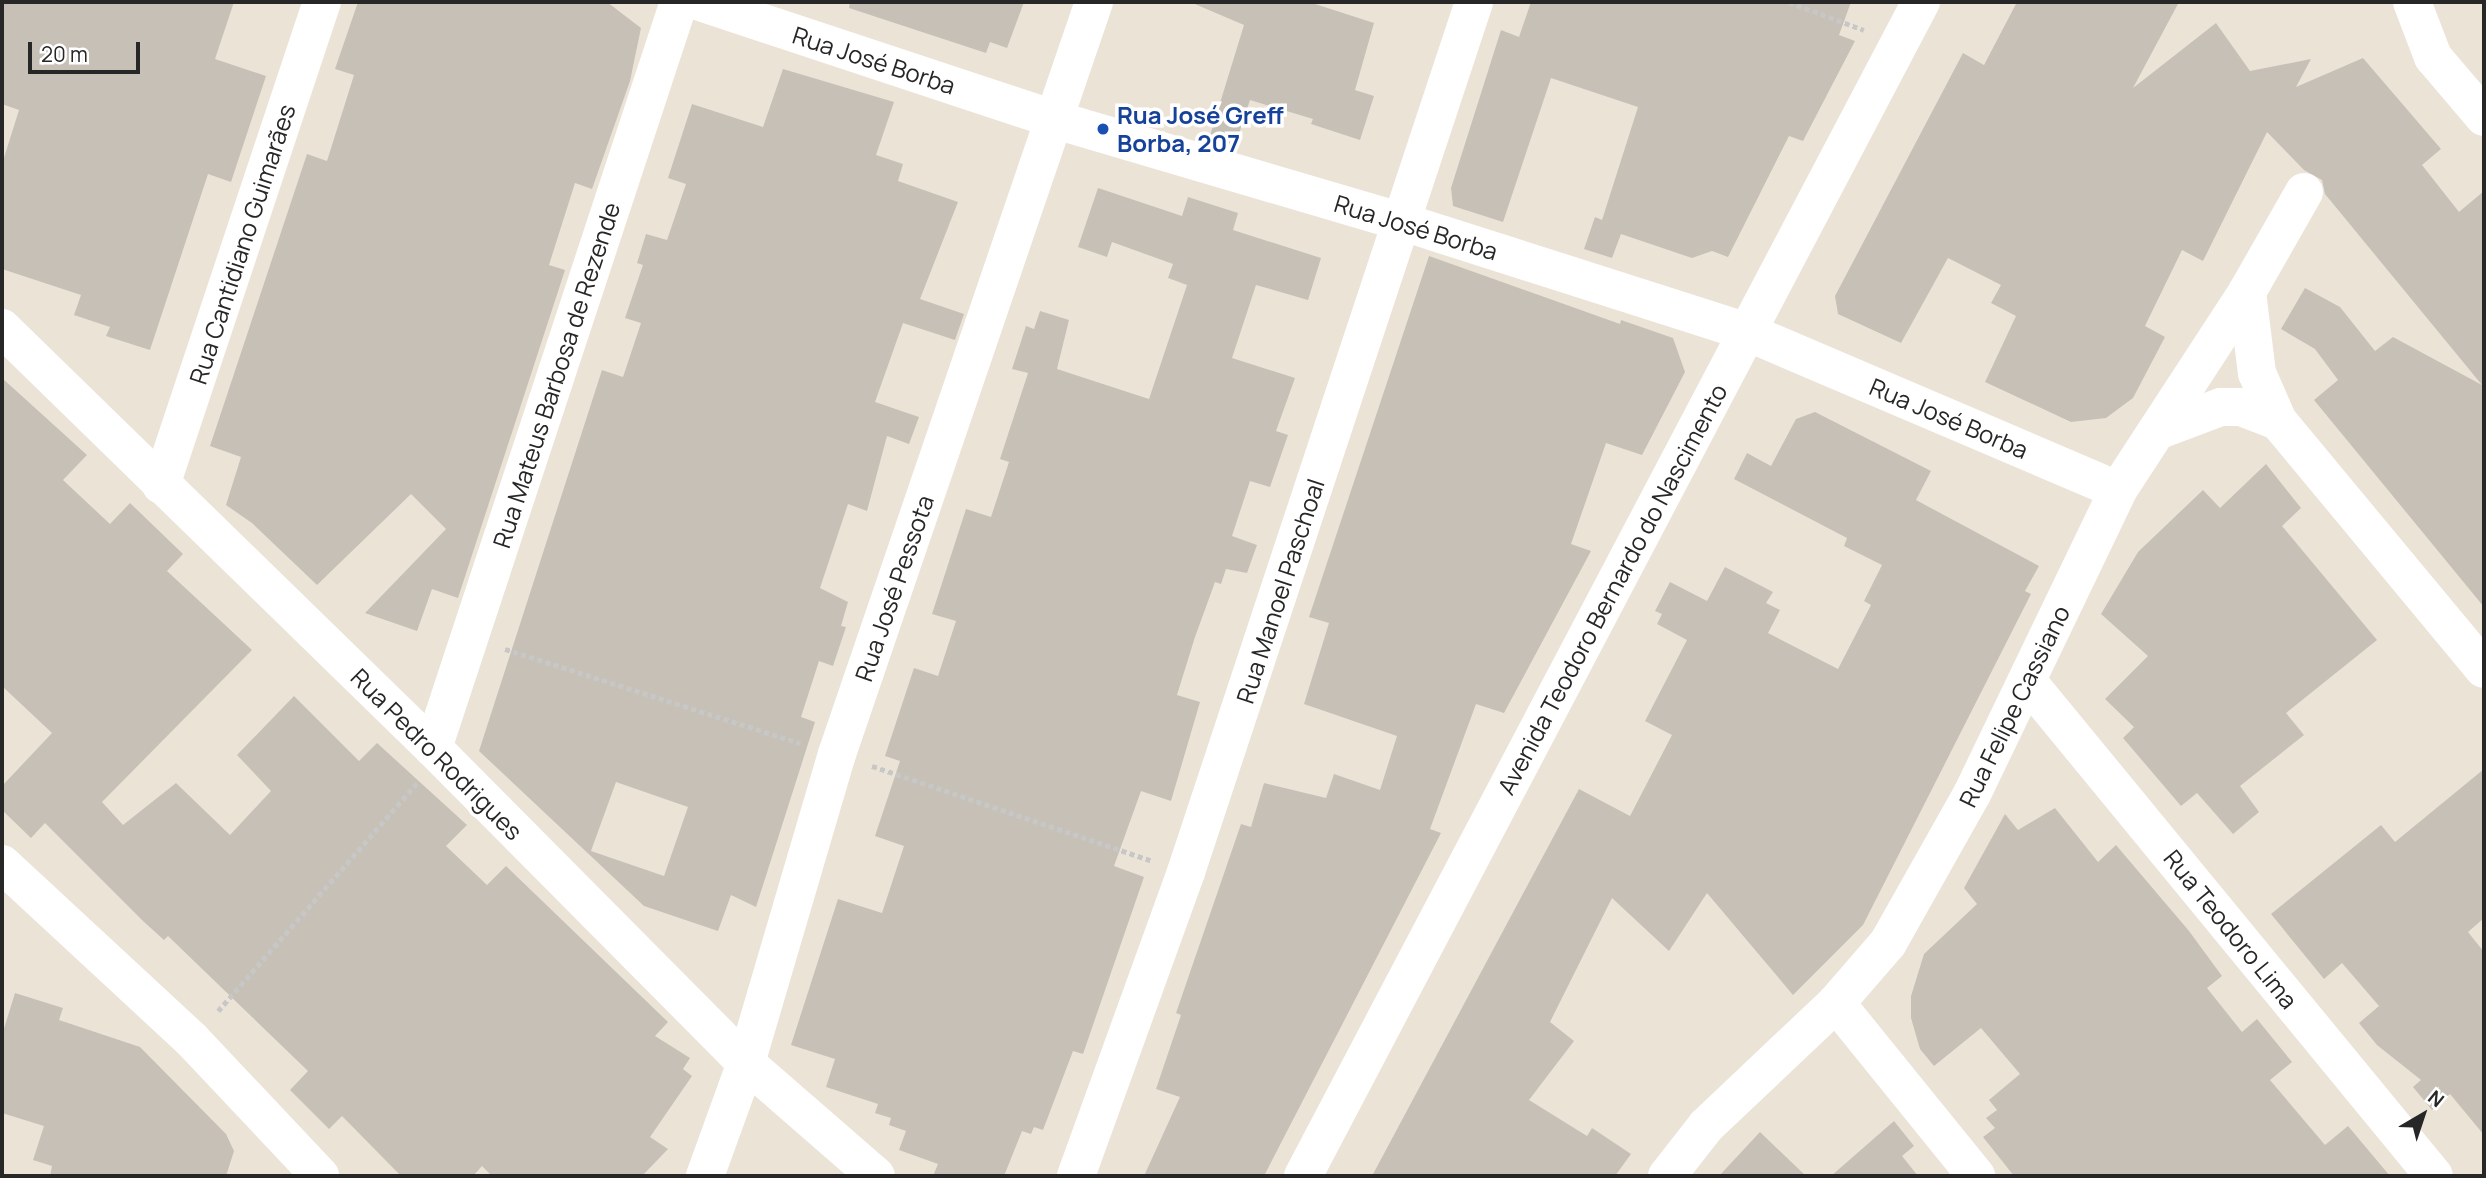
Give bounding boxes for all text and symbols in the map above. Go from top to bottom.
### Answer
street label: Rua José Borba [789,20,959,100]
scale bar [32,28,144,72]
text: 20 m [41,40,88,68]
street label: Rua Cantidiano Guimarães [183,100,301,388]
place label: Rua José Greff Borba, 207 [1117,101,1284,157]
marker: Rua José Greff Borba, 207 [1095,121,1111,137]
street label: Rua José Borba [1331,188,1501,266]
street label: Rua Mateus Barbosa de Rezende [486,199,626,551]
street label: Rua José Borba [1865,372,2033,464]
street label: Avenida Teodoro Bernardo do Nascimento [1491,379,1733,799]
street label: Rua Manoel Paschoal [1230,475,1330,707]
street label: Rua José Pessota [849,491,939,685]
street label: Rua Felipe Cassiano [1953,601,2075,811]
street label: Rua Pedro Rodrigues [345,662,529,846]
street label: Rua Teodoro Lima [2158,844,2304,1014]
north arrow [2388,1080,2458,1150]
text: N [2423,1084,2450,1113]

